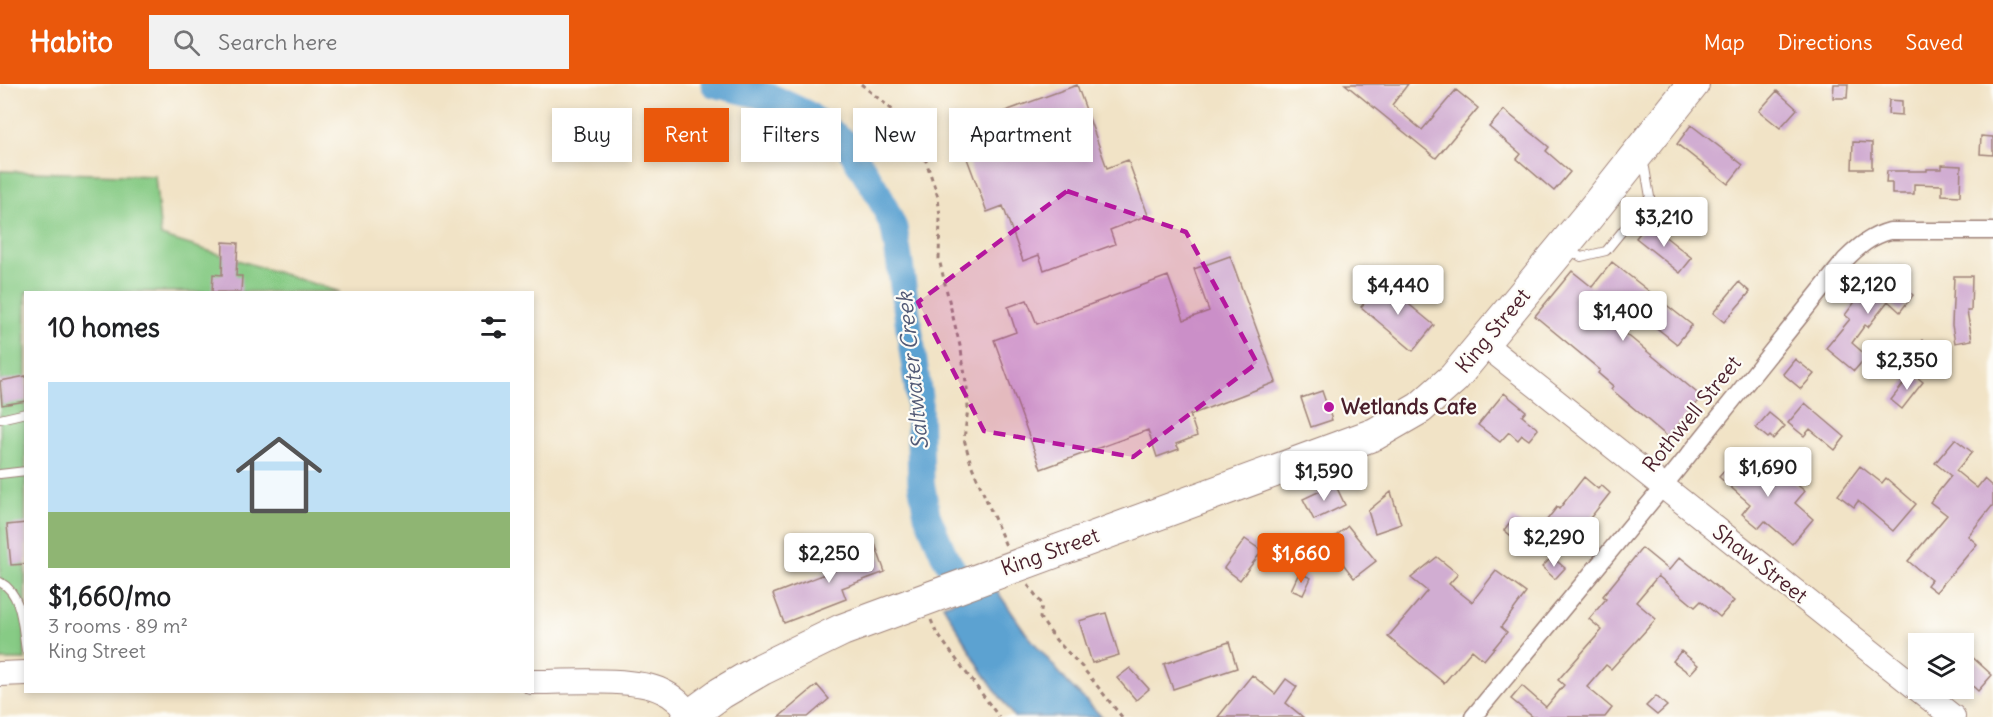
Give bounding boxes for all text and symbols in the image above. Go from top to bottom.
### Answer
search box [149,15,569,69]
text: Habito [30,24,113,60]
icon: search [170,26,203,59]
text: Search here [218,28,337,56]
text: Map [1704,29,1745,56]
text: Directions [1778,29,1872,56]
text: Saved [1905,29,1963,56]
chip: Buy [552,108,632,162]
chip: Rent [644,108,729,162]
chip: Filters [741,108,841,162]
chip: New [853,108,937,162]
chip: Apartment [949,108,1093,162]
pin: $3,210 [1615,197,1713,248]
text: $3,210 [1635,204,1693,229]
pin: $2,120 [1819,264,1917,315]
pin: $4,440 [1349,265,1447,316]
text: $2,120 [1839,271,1897,296]
text: $4,440 [1367,272,1429,297]
street label: King Street [1449,283,1536,379]
water label: Saltwater Creek [890,289,934,451]
pin: $1,400 [1574,291,1672,342]
text: $1,400 [1593,298,1653,323]
text: 10 homes [48,311,160,344]
icon: filters [477,311,510,344]
pin: $2,350 [1858,340,1956,391]
text: $2,350 [1876,347,1938,372]
street label: Rothwell Street [1636,350,1747,477]
place label: Wetlands Cafe [1341,393,1477,420]
marker: Wetlands Cafe [1322,400,1336,414]
icon: home [225,421,333,529]
pin: $1,690 [1719,447,1817,498]
pin: $1,590 [1275,451,1373,502]
text: $1,690 [1738,454,1798,479]
text: $1,590 [1294,458,1354,483]
pin: $2,290 [1505,517,1603,568]
street label: Shaw Street [1707,518,1813,609]
street label: King Street [997,521,1103,582]
text: $2,290 [1523,524,1585,549]
pin: $2,250 [780,533,878,584]
pin: $1,660 [1252,533,1350,584]
text: $2,250 [798,540,860,565]
text: $1,660 [1271,540,1331,565]
text: $1,660/mo [48,580,171,613]
text: 3 rooms · 89 m² [48,613,188,638]
map controls [1908,633,1974,699]
button: layers [1908,633,1974,699]
text: King Street [48,638,146,663]

